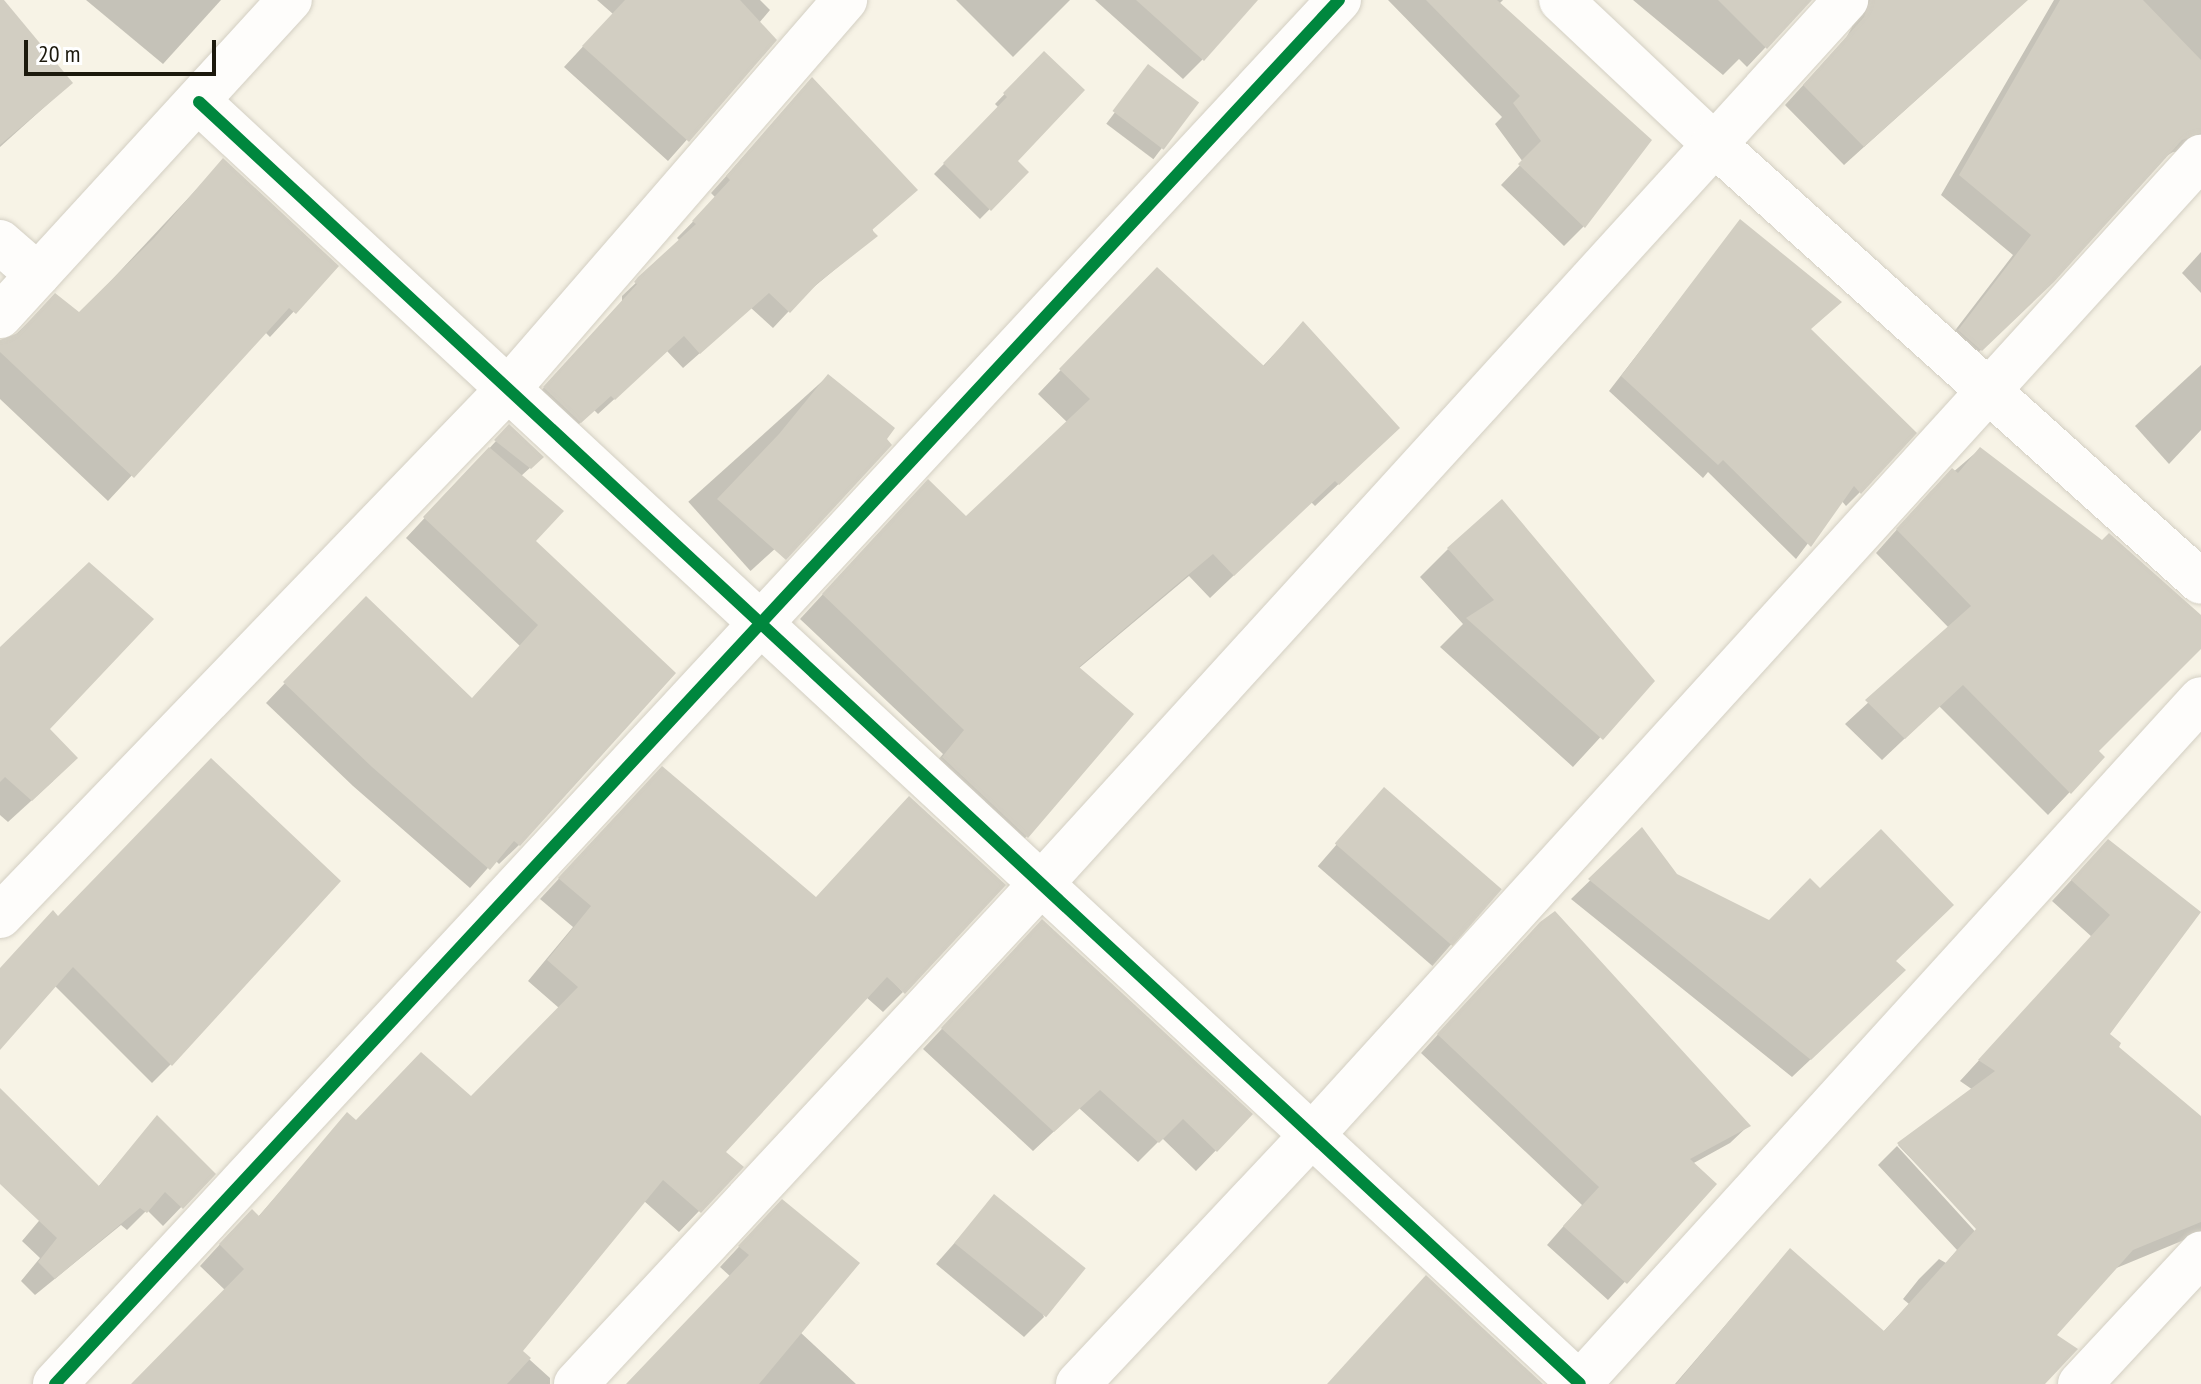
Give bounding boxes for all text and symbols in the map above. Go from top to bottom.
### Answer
scale bar [28,24,220,74]
text: 20 m [38,38,80,69]

